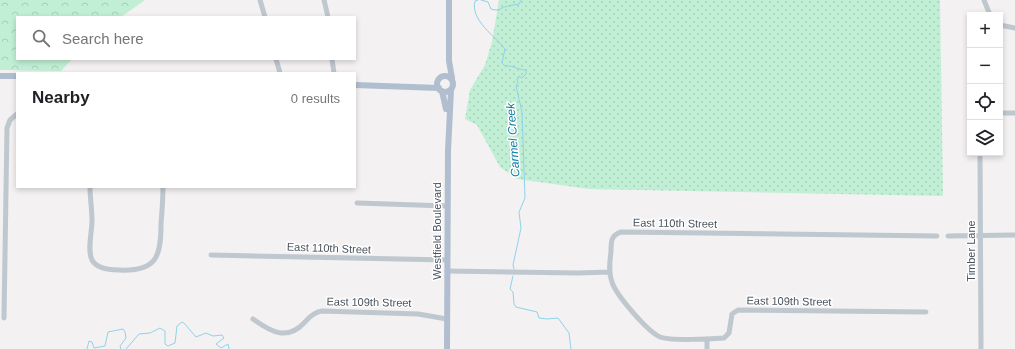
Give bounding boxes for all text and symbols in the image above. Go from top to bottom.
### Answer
map controls [967,12,1003,156]
button: + [967,12,1003,48]
search box [16,16,356,60]
icon: search [30,27,52,49]
text: Search here [62,30,144,47]
button: − [967,48,1003,84]
button: locate [967,84,1003,120]
text: Nearby [32,88,90,107]
text: 0 results [291,91,340,106]
water label: Carmel Creek [503,102,523,177]
button: layers [967,120,1003,156]
street label: Westfield Boulevard [431,182,443,280]
street label: East 110th Street [633,216,717,230]
street label: Timber Lane [965,220,977,282]
street label: East 110th Street [287,241,371,255]
street label: East 109th Street [746,294,832,308]
street label: East 109th Street [326,295,412,309]

